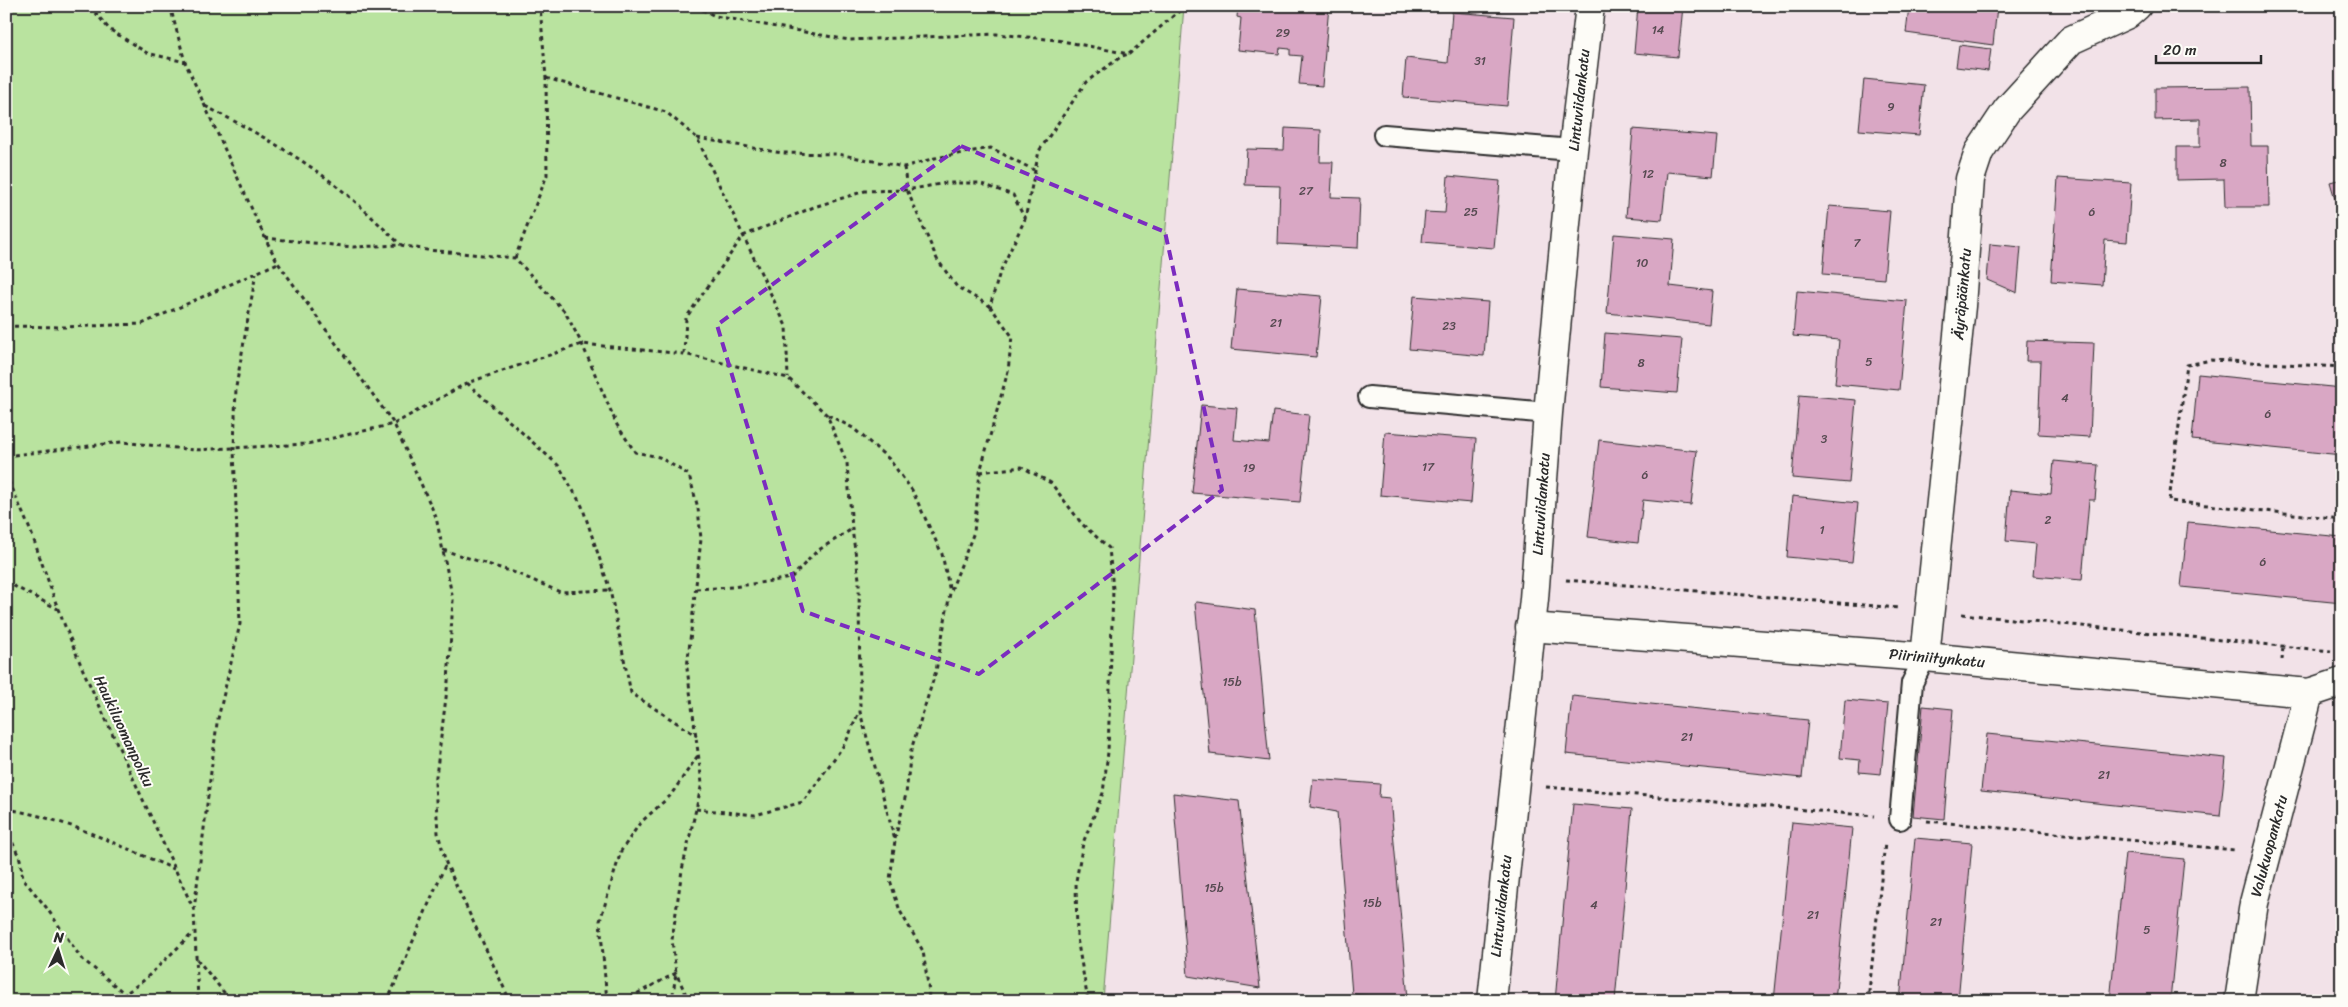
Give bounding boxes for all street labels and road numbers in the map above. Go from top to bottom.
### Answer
street label: Lintuviidankatu [1561,48,1597,152]
street label: Äyräpäänkatu [1945,247,1979,342]
street label: Lintuviidankatu [1524,452,1558,556]
street label: Piiriniitynkatu [1888,641,1986,675]
street label: Haukiluomanpolku [87,671,161,791]
street label: Valukuopankatu [2243,792,2295,900]
street label: Lintuviidankatu [1483,854,1519,958]

